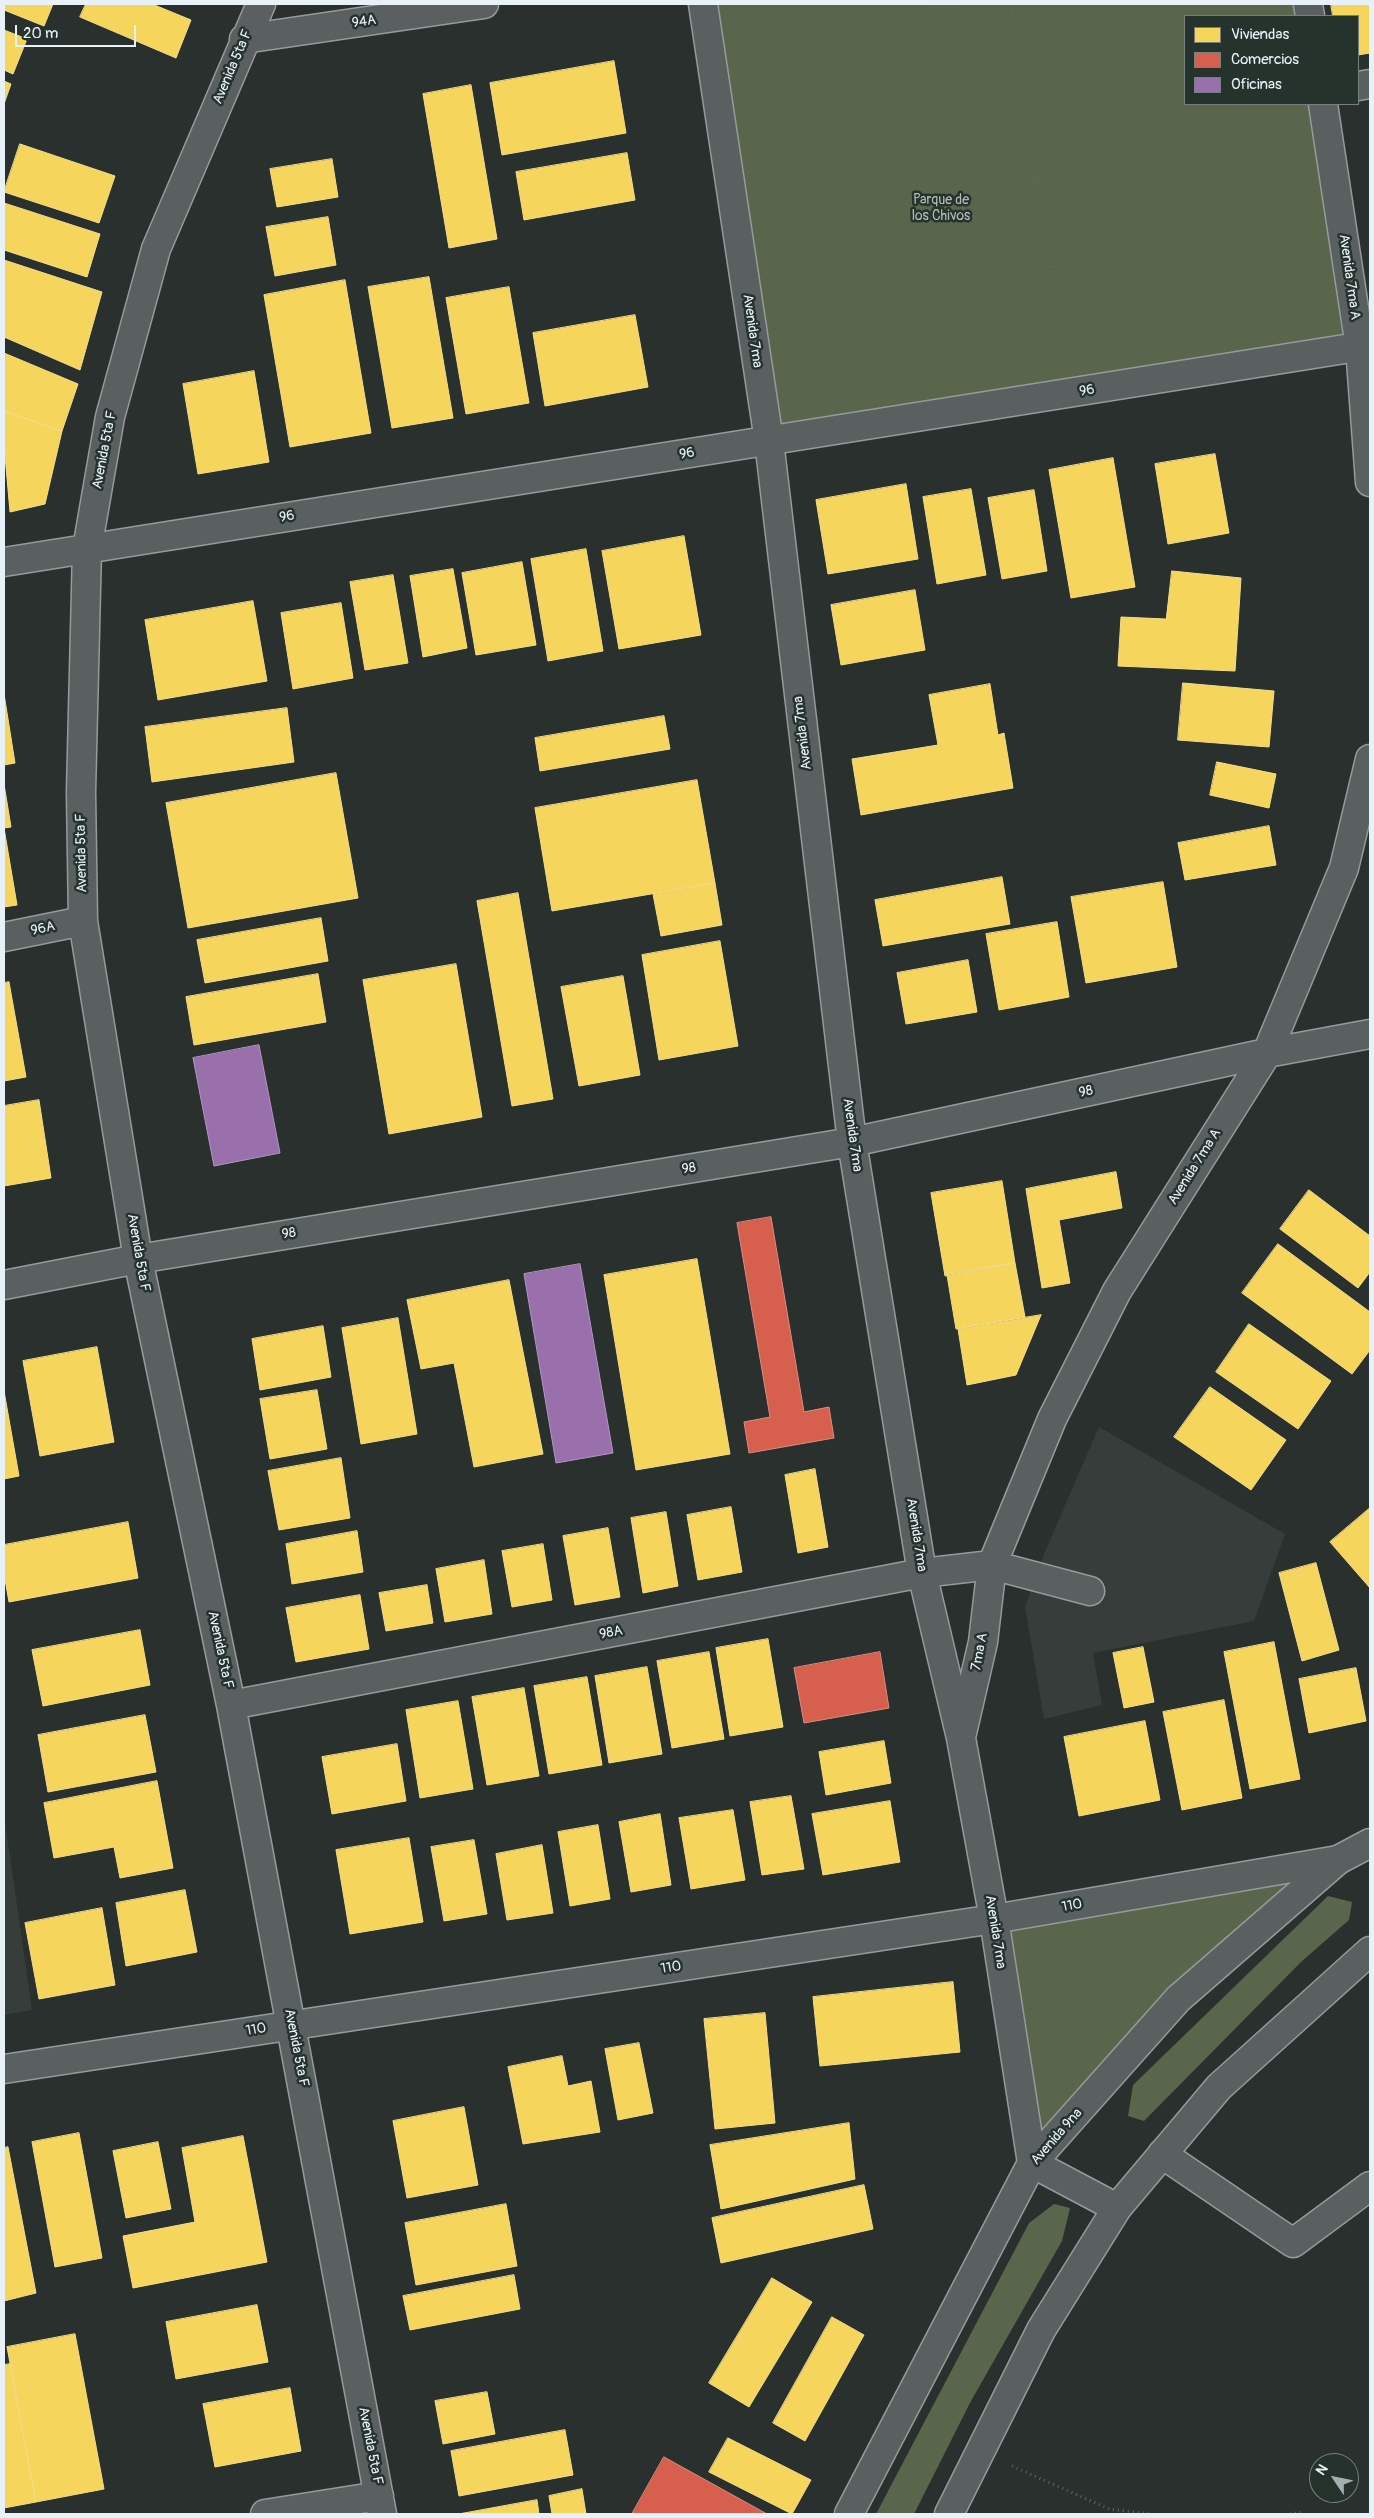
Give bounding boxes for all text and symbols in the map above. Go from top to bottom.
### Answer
street label: 94A [351,12,377,32]
scale bar [18,15,139,47]
legend [1184,15,1359,105]
text: 20 m [23,24,58,43]
text: Viviendas [1231,25,1289,44]
street label: Avenida 5ta F [210,27,256,107]
text: Comercios [1231,50,1299,69]
text: Oficinas [1231,75,1282,94]
park label: Parque de los Chivos [912,192,970,224]
street label: Avenida 7ma A [1335,233,1363,321]
street label: Avenida 7ma [739,293,765,369]
street label: 96 [1078,382,1096,400]
street label: Avenida 5ta F [89,410,121,490]
street label: 96 [678,445,696,463]
street label: 96 [278,508,296,526]
street label: Avenida 7ma [790,695,816,771]
street label: Avenida 5ta F [73,813,91,893]
street label: 96A [29,918,57,940]
street label: 98 [1077,1082,1095,1102]
street label: Avenida 7ma [839,1097,865,1173]
street label: Avenida 7ma A [1165,1126,1225,1208]
street label: 98 [681,1160,697,1178]
street label: Avenida 5ta F [123,1213,153,1293]
street label: 98 [281,1225,297,1243]
street label: Avenida 7ma [902,1497,930,1573]
street label: Avenida 5ta F [204,1610,236,1690]
street label: 98A [598,1623,624,1643]
street label: 7ma A [968,1632,992,1672]
street label: Avenida 7ma [981,1894,1009,1970]
street label: 110 [1060,1896,1084,1916]
street label: 110 [660,1958,682,1978]
street label: Avenida 5ta F [280,2008,312,2088]
street label: 110 [245,2020,267,2040]
street label: Avenida 9na [1028,2105,1086,2169]
street label: Avenida 5ta F [354,2406,386,2486]
north arrow [1309,2453,1359,2503]
text: N [1312,2461,1332,2479]

